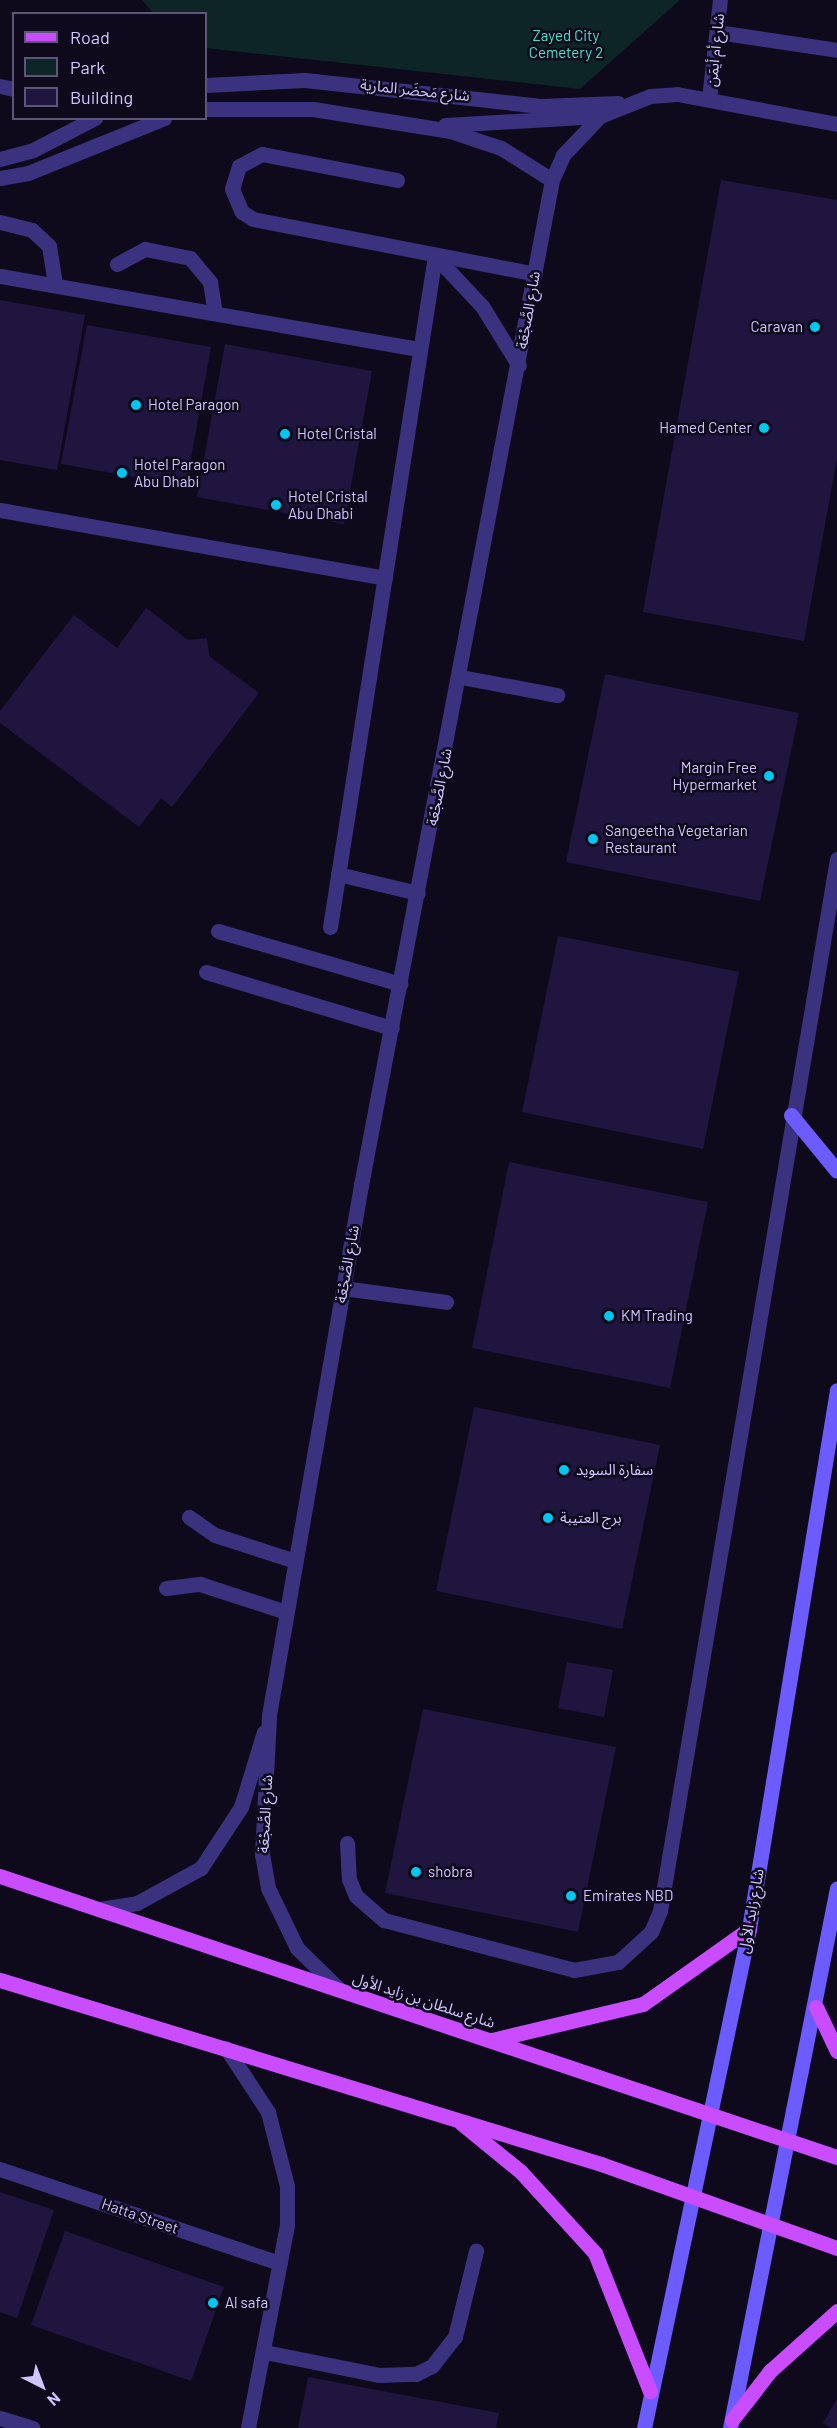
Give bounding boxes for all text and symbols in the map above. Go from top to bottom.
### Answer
legend [12,12,207,120]
street label: شارع أم أيمَن [702,12,728,88]
text: Road [70,26,110,48]
park label: Zayed City Cemetery 2 [529,26,603,61]
text: Park [70,56,105,78]
street label: شارع مَحضَر المارية [359,75,471,105]
text: Building [70,86,133,108]
street label: شارع الصَّجْعَة [512,270,544,350]
place label: Caravan [751,318,803,336]
marker: Caravan [808,320,822,334]
place label: Hotel Paragon [148,396,239,414]
marker: Hotel Paragon [129,398,143,412]
place label: Hamed Center [659,419,752,437]
marker: Hamed Center [757,421,771,435]
place label: Hotel Cristal [297,425,377,443]
marker: Hotel Cristal [278,427,292,441]
place label: Hotel Paragon Abu Dhabi [134,455,225,490]
marker: Hotel Paragon Abu Dhabi [115,466,129,480]
place label: Hotel Cristal Abu Dhabi [288,487,368,522]
marker: Hotel Cristal Abu Dhabi [269,498,283,512]
street label: شارع الصَّجْعَة [423,747,455,827]
place label: Margin Free Hypermarket [673,758,757,793]
marker: Margin Free Hypermarket [762,769,776,783]
place label: Sangeetha Vegetarian Restaurant [605,821,748,856]
marker: Sangeetha Vegetarian Restaurant [586,832,600,846]
street label: شارع الصَّجْعَة [331,1224,363,1304]
place label: KM Trading [621,1307,693,1325]
marker: KM Trading [602,1309,616,1323]
place label: سفارة السويد [576,1461,653,1479]
marker: سفارة السويد [557,1463,571,1477]
place label: برج العتيبة [560,1509,621,1527]
marker: برج العتيبة [541,1511,555,1525]
street label: شارع الصَّجْعَة [254,1774,276,1854]
place label: shobra [428,1863,473,1881]
marker: shobra [409,1865,423,1879]
street label: شارع زايد الأول [735,1867,767,1955]
place label: Emirates NBD [583,1887,673,1905]
marker: Emirates NBD [564,1889,578,1903]
street label: شارع سلطان بن زايد الأول [351,1969,497,2031]
street label: Hatta Street [99,2194,181,2238]
place label: Al safa [225,2294,268,2312]
marker: Al safa [206,2296,220,2310]
north arrow [12,2356,72,2416]
text: N [44,2389,65,2410]

